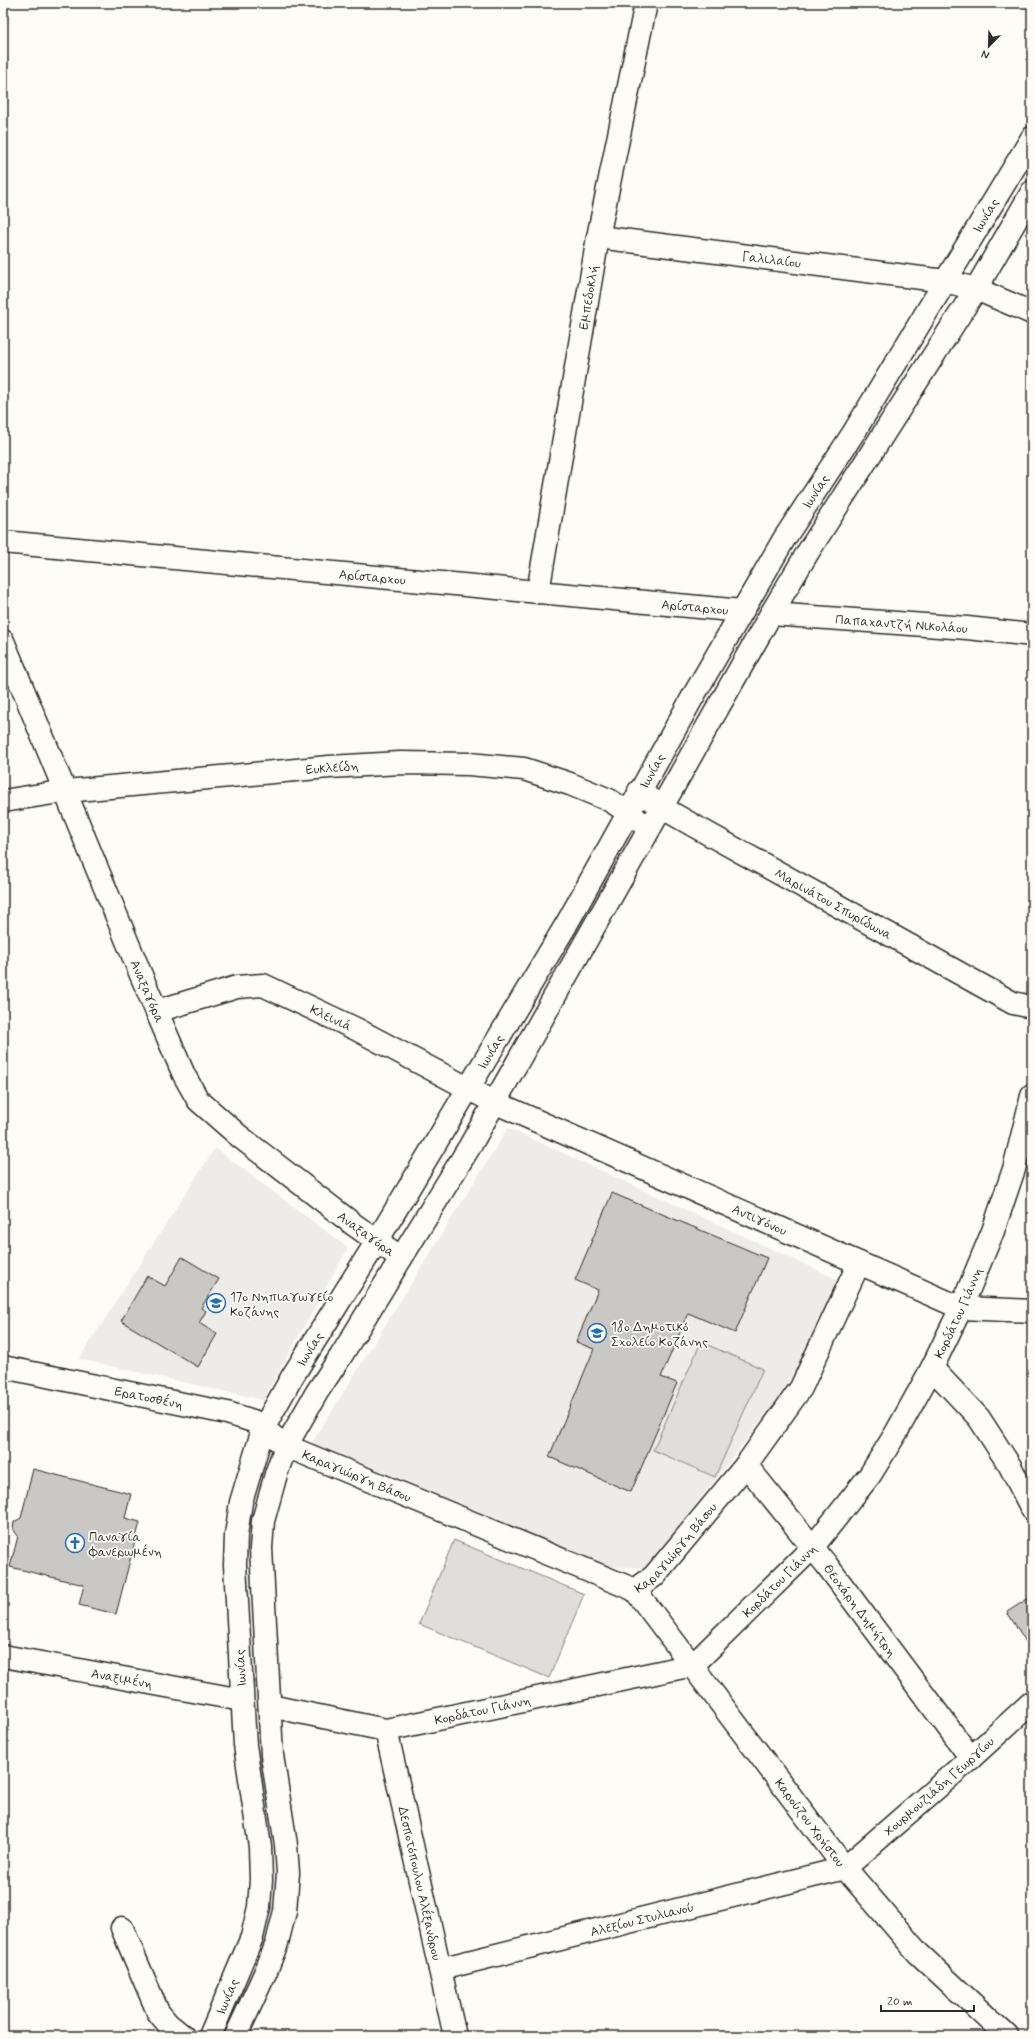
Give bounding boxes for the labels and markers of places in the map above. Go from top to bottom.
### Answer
place label: 17ο Νηπιαγωγείο Κοζάνης [230,1289,333,1321]
school or university icon: 17ο Νηπιαγωγείο Κοζάνης [205,1292,227,1314]
place label: 18ο Δημοτικό Σχολείο Κοζάνης [611,1319,708,1351]
school or university icon: 18ο Δημοτικό Σχολείο Κοζάνης [586,1322,608,1344]
place label: Παναγία Φανερωμένη [88,1529,162,1561]
church icon: Παναγία Φανερωμένη [64,1532,86,1554]

